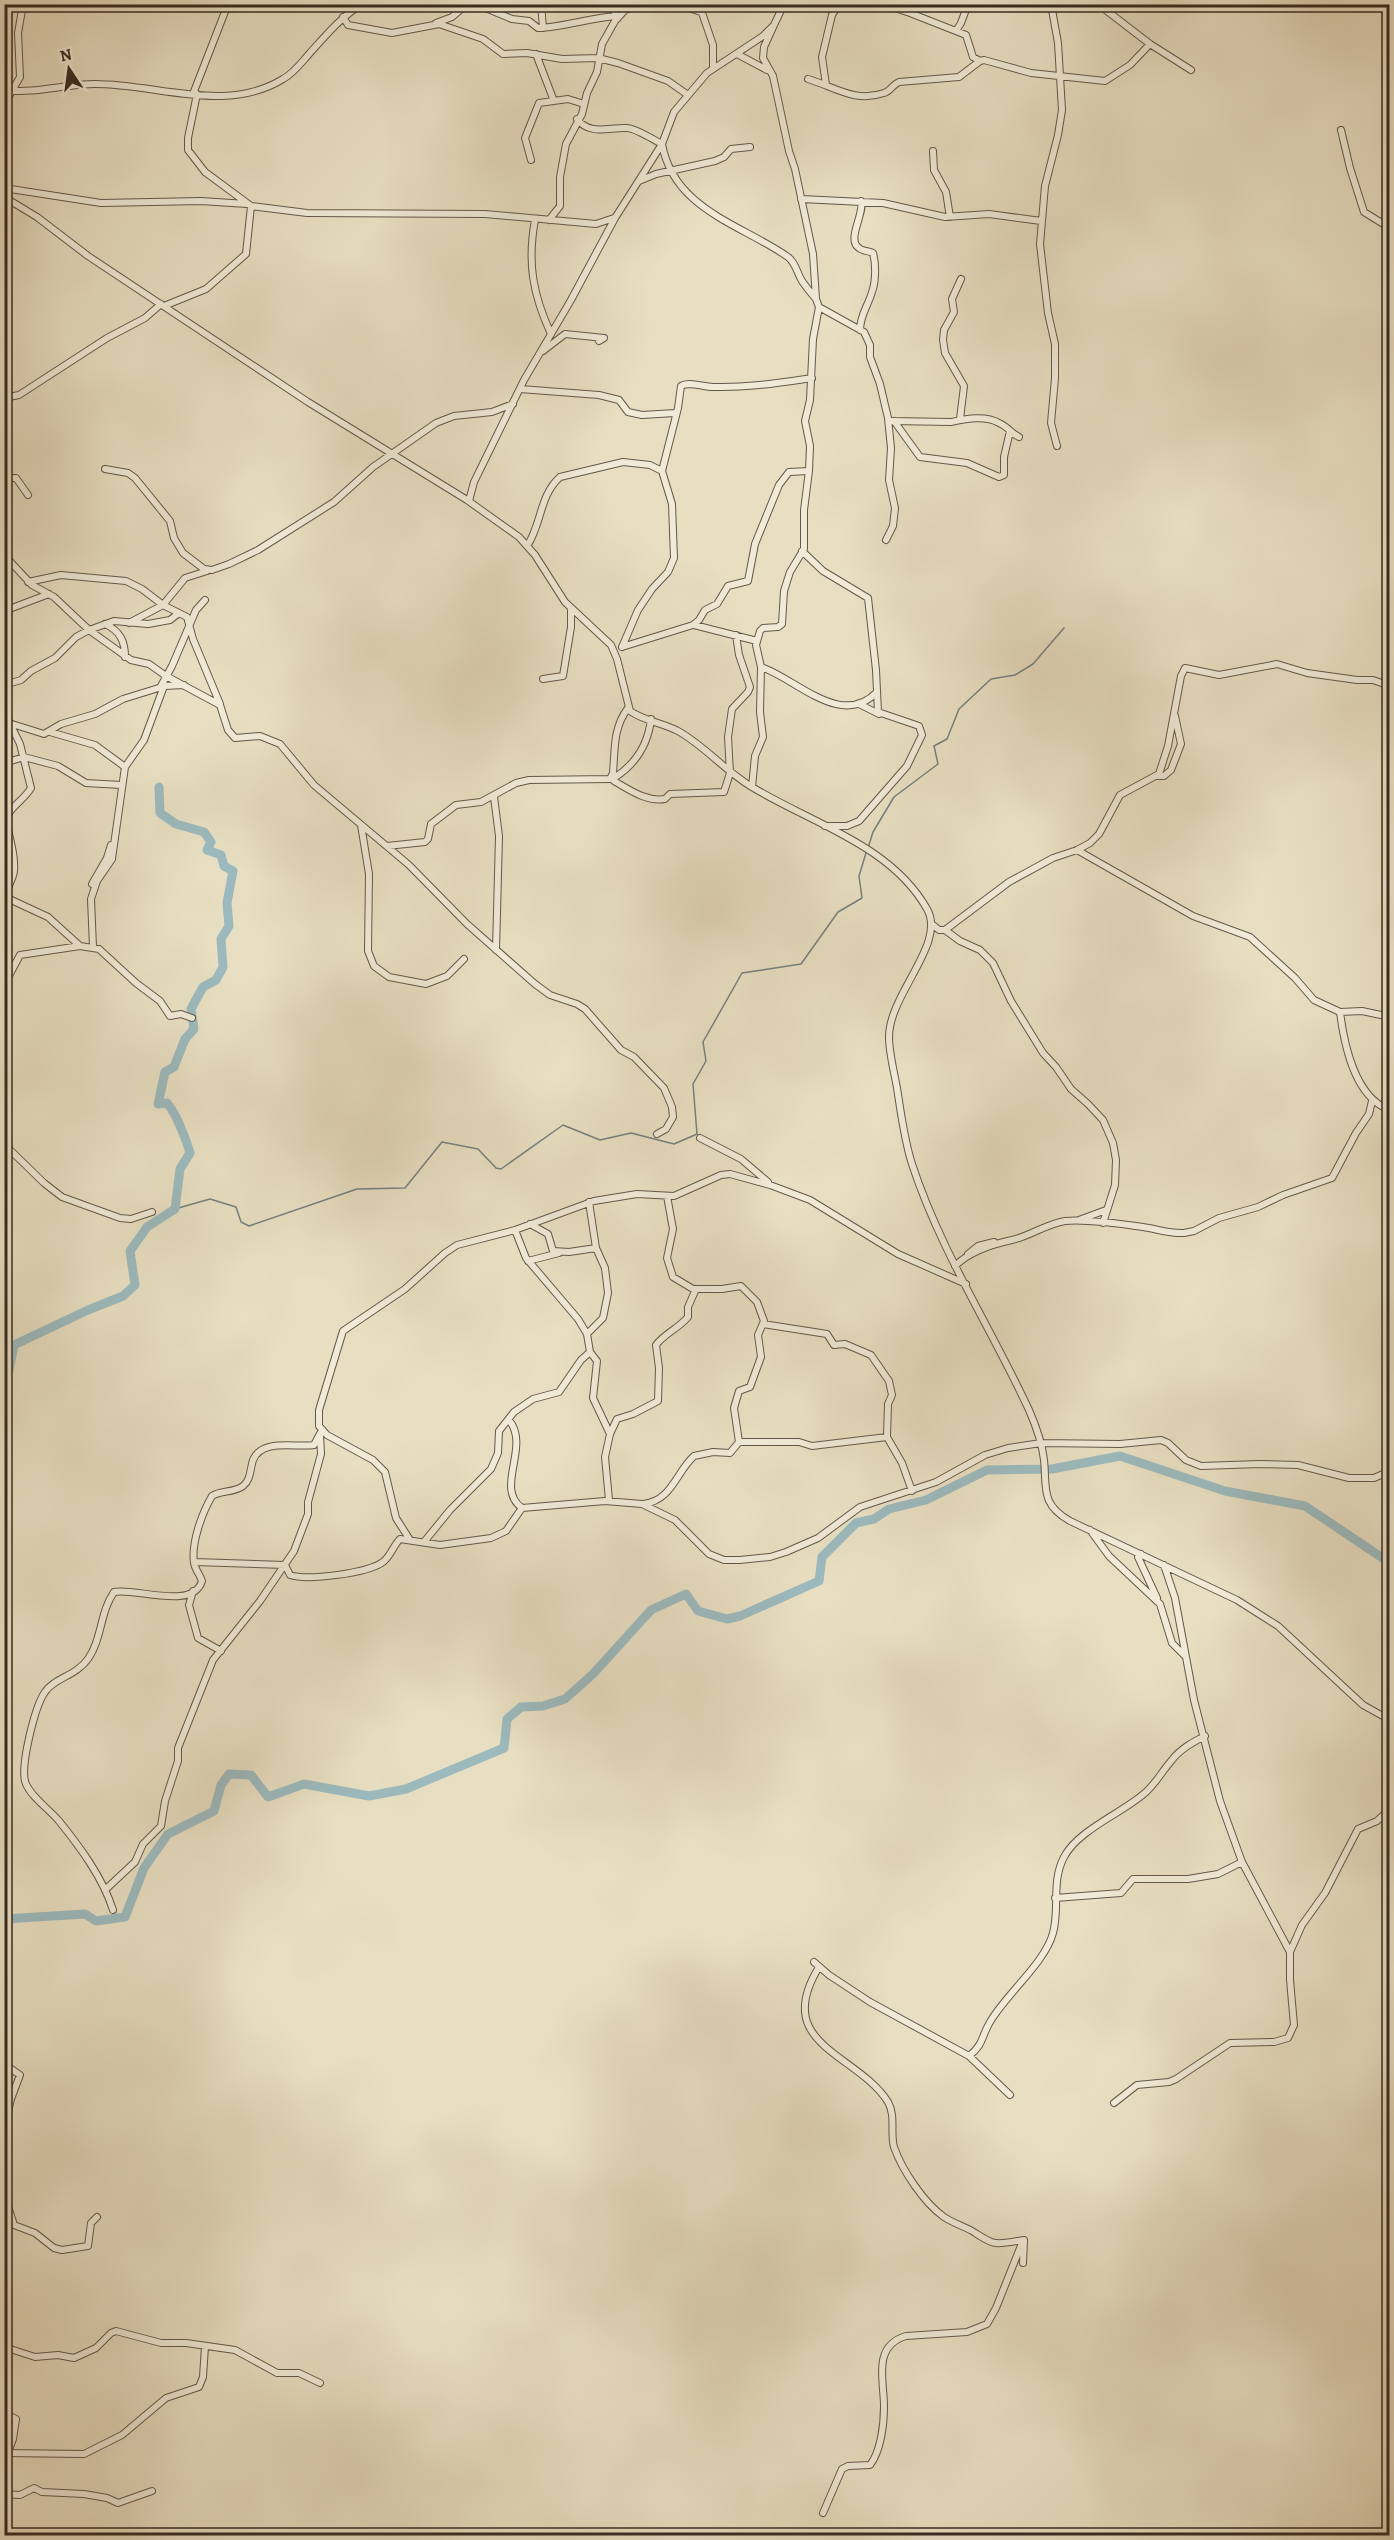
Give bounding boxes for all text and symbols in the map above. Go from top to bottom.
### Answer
north arrow [39,39,99,99]
text: N [58,43,74,67]

